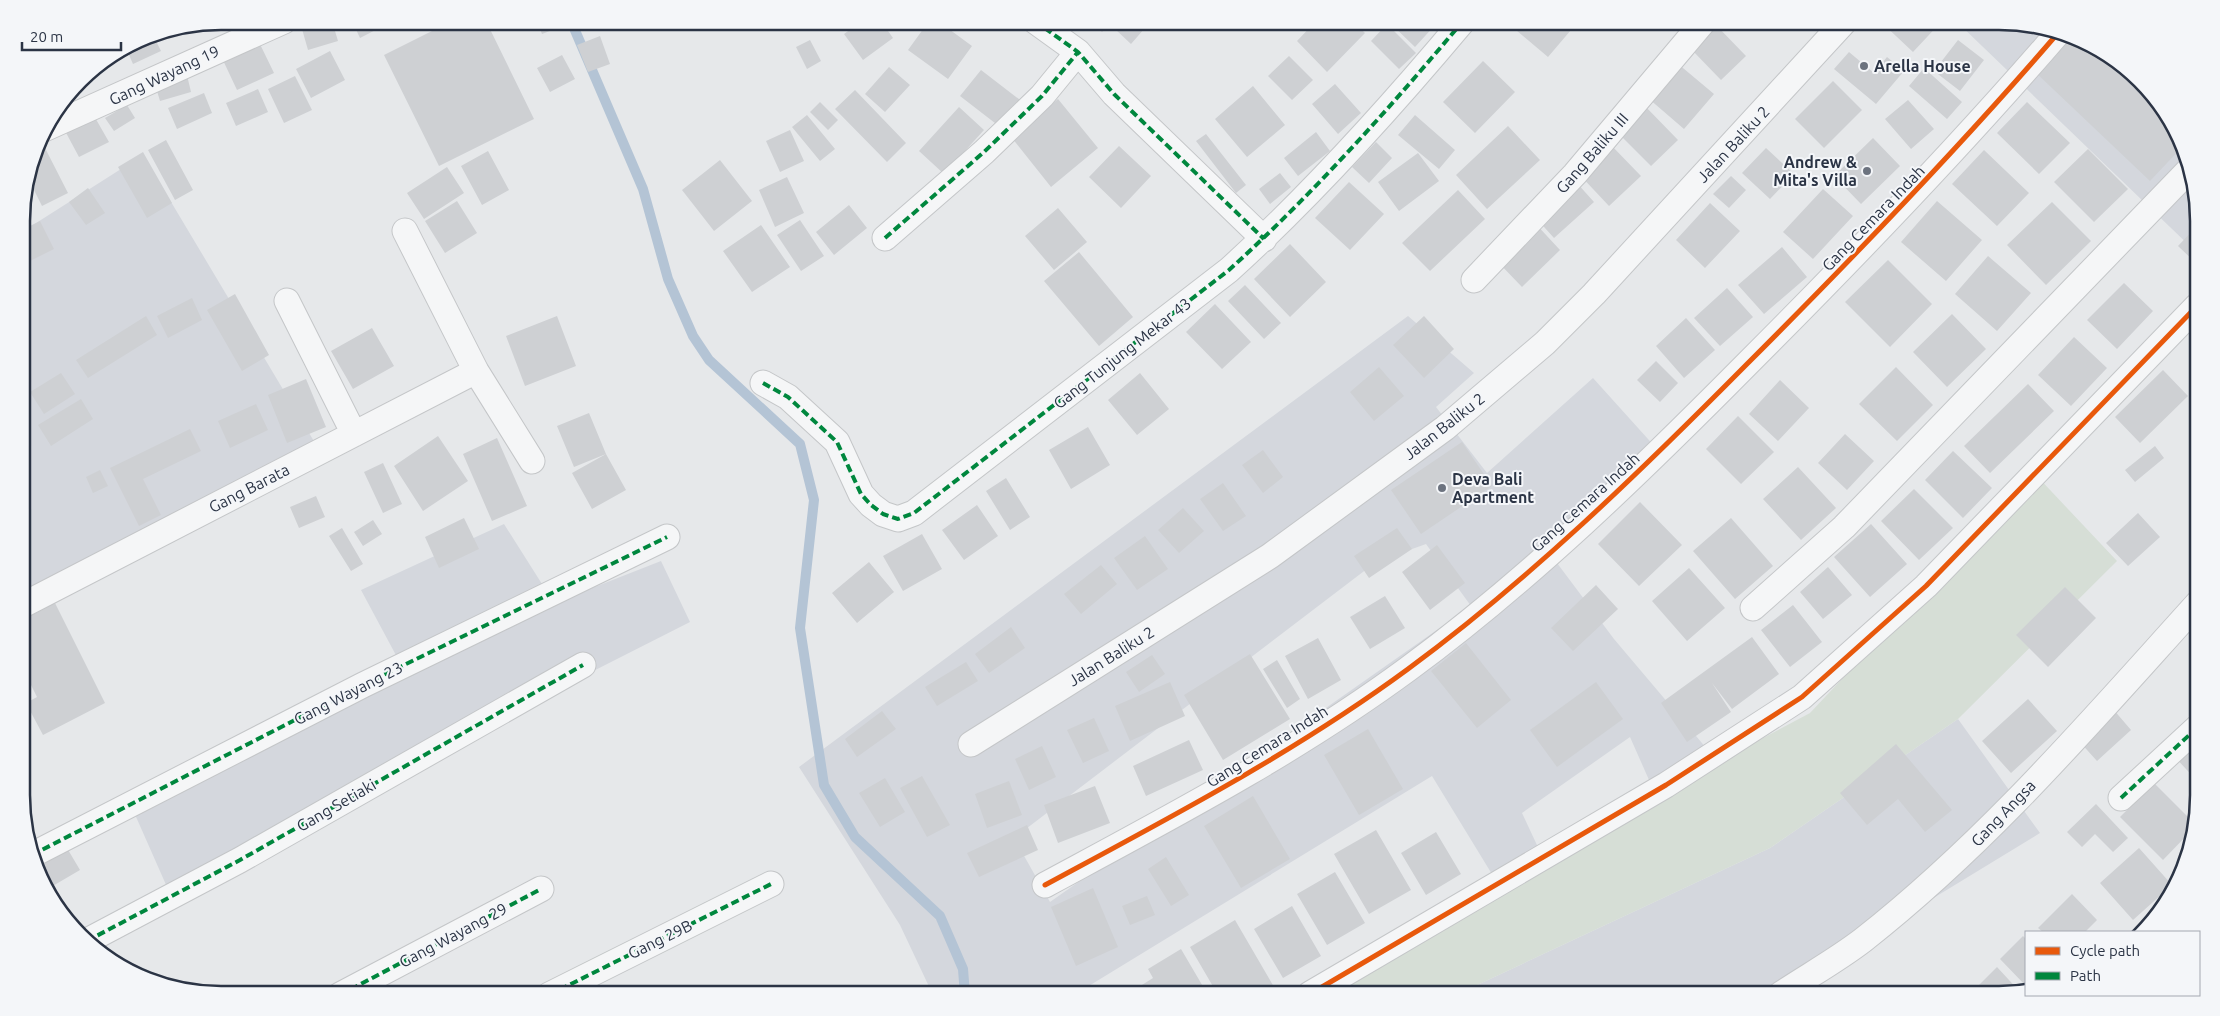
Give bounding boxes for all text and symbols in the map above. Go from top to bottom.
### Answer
scale bar [22,20,121,52]
text: 20 m [30,28,63,45]
street label: Gang Wayang 19 [106,42,222,108]
place label: Arella House [1874,57,1971,75]
marker: Arella House [1858,60,1870,72]
street label: Jalan Baliku 2 [1693,102,1773,186]
street label: Gang Baliku III [1552,109,1632,197]
place label: Andrew & Mita's Villa [1773,153,1857,189]
street label: Gang Cemara Indah [1818,162,1928,274]
marker: Andrew & Mita's Villa [1861,165,1873,177]
street label: Gang Tunjung Mekar 43 [1050,294,1194,412]
street label: Jalan Baliku 2 [1400,389,1488,463]
street label: Gang Cemara Indah [1527,449,1643,555]
street label: Gang Barata [206,460,292,516]
place label: Deva Bali Apartment [1452,470,1534,506]
marker: Deva Bali Apartment [1436,482,1448,494]
street label: Jalan Baliku 2 [1065,622,1157,690]
street label: Gang Wayang 23 [291,658,405,728]
street label: Gang Cemara Indah [1203,701,1331,791]
street label: Gang Setiaki [293,775,379,835]
street label: Gang Angsa [1967,776,2039,850]
street label: Gang Wayang 29 [396,899,510,971]
street label: Gang 29B [625,916,695,962]
legend [2025,931,2200,996]
text: Cycle path [2070,942,2140,959]
text: Path [2070,967,2101,984]

